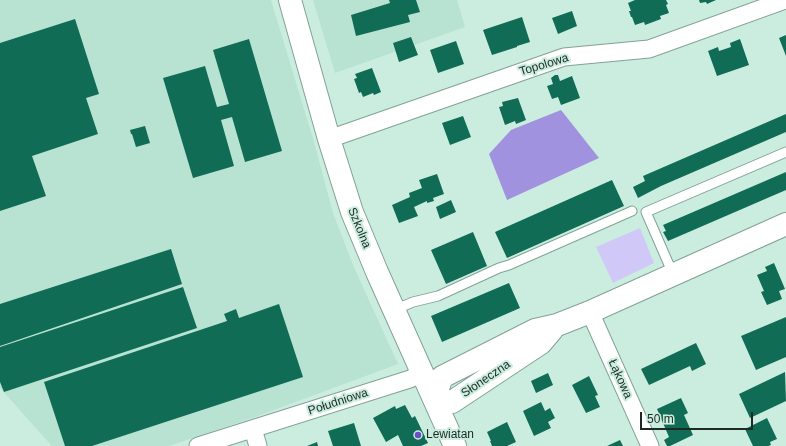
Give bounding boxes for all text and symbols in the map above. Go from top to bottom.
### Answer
street label: Topolowa [518,51,570,79]
street label: Szkolna [344,206,374,250]
street label: Słoneczna [459,357,513,401]
street label: Łąkowa [605,357,635,401]
street label: Południowa [306,386,370,418]
scale bar [642,404,755,430]
text: 50 m [647,412,674,426]
place label: Lewiatan [426,428,474,442]
marker: Lewiatan [413,430,423,440]

